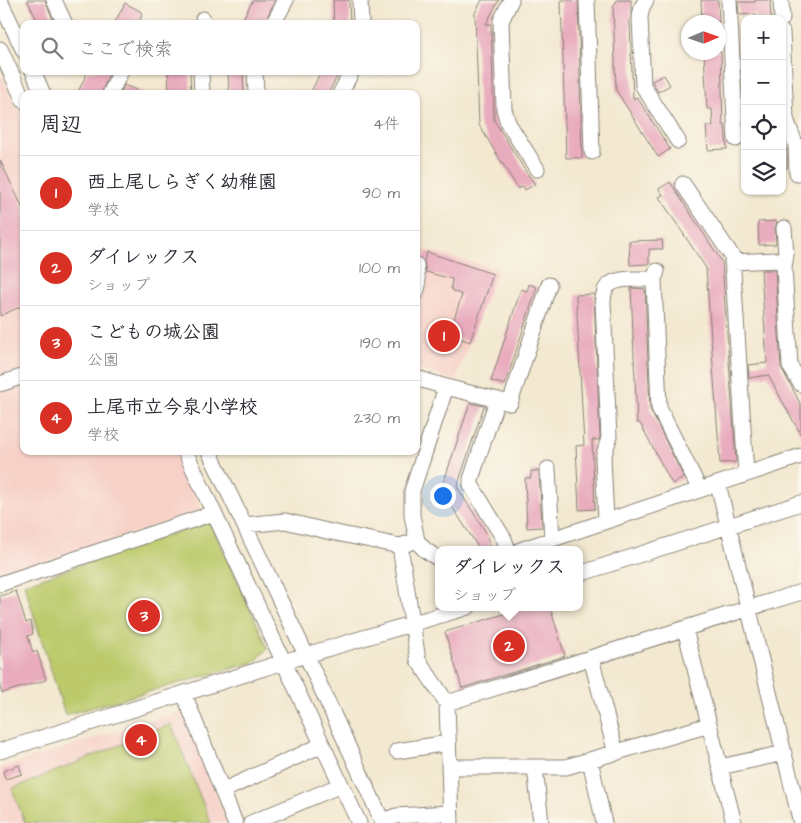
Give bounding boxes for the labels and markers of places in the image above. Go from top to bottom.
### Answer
pin: 1 [428,317,460,355]
pin: 3 [128,597,160,635]
pin: 2 [493,627,525,665]
pin: 4 [125,721,157,759]

